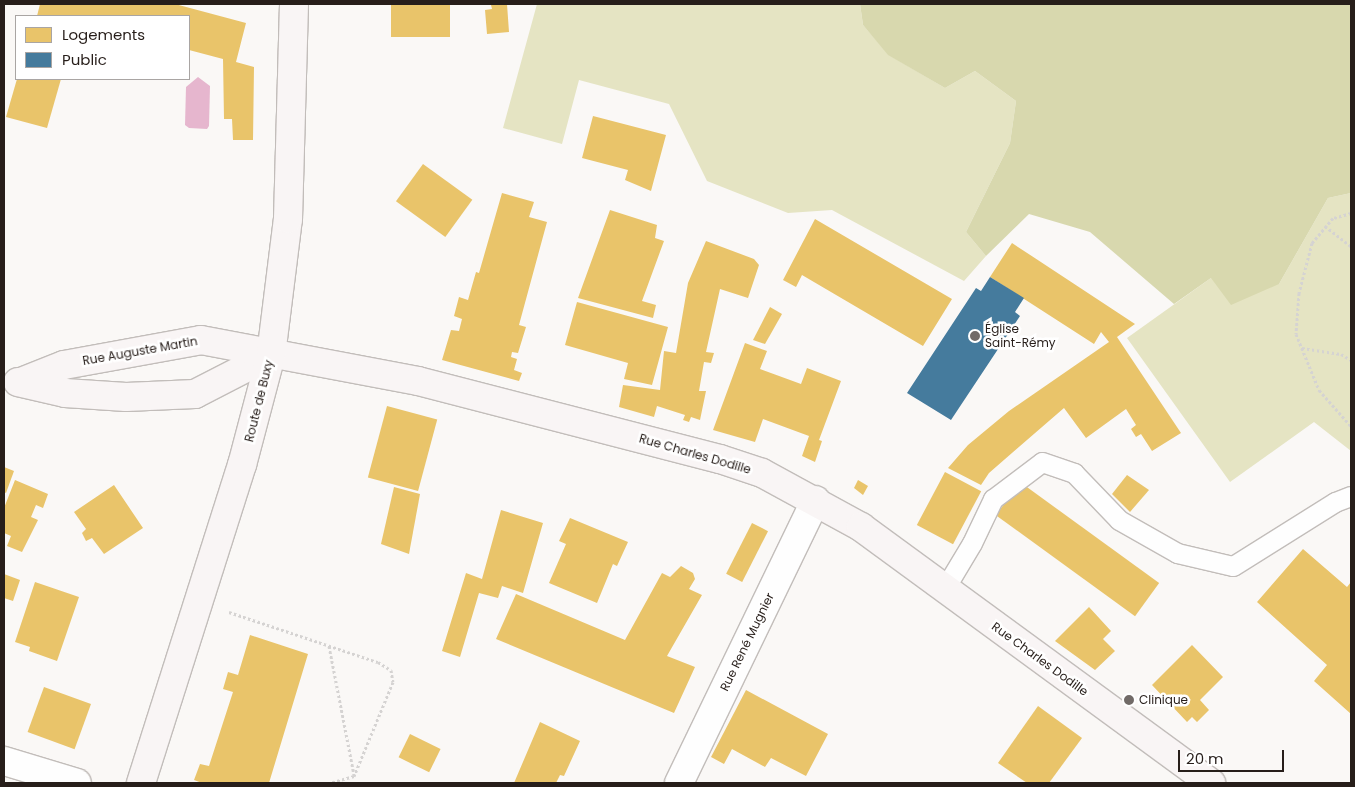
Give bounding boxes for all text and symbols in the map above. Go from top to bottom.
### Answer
legend [15,15,190,80]
text: Logements [62,24,145,45]
text: Public [62,49,107,70]
place label: Église Saint-Rémy [985,322,1056,350]
marker: Église Saint-Rémy [969,330,981,342]
street label: Rue Auguste Martin [81,334,199,368]
street label: Route de Buxy [242,359,276,443]
street label: Rue Charles Dodille [637,431,753,477]
street label: Rue René Mugnier [717,591,777,693]
street label: Rue Charles Dodille [989,619,1091,699]
place label: Clinique [1139,693,1188,707]
marker: Clinique [1123,694,1135,706]
scale bar [1180,740,1286,772]
text: 20 m [1186,748,1224,769]

